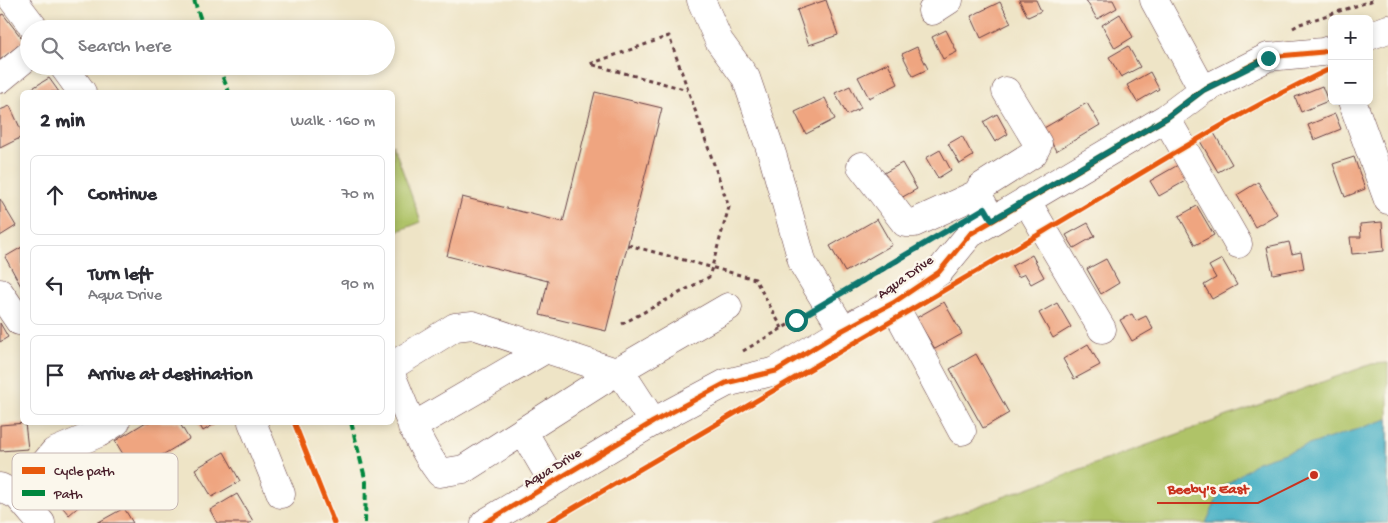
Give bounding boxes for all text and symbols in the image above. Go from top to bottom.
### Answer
map controls [1328,15,1373,105]
button: + [1328,15,1373,60]
search box [20,20,395,75]
icon: search [38,34,66,62]
text: Search here [78,36,172,59]
route end [1257,47,1280,70]
button: − [1328,60,1373,105]
text: 2 min [40,110,85,135]
text: Walk · 160 m [290,113,375,132]
icon: ahead [41,181,69,209]
text: Continue [88,184,157,207]
text: 70 m [341,186,374,205]
street label: Aqua Drive [875,252,938,304]
text: Turn left [88,264,152,287]
icon: left [41,271,69,299]
text: 90 m [342,276,374,295]
text: Aqua Drive [88,287,162,306]
route start [785,309,808,332]
icon: arrive [41,361,69,389]
text: Arrive at destination [88,364,252,387]
street label: Aqua Drive [521,445,586,493]
legend [12,453,178,510]
text: Cycle path [54,464,115,481]
callout: Beeby's East [1157,473,1258,503]
text: Beeby's East [1167,481,1250,499]
text: Path [53,487,83,504]

